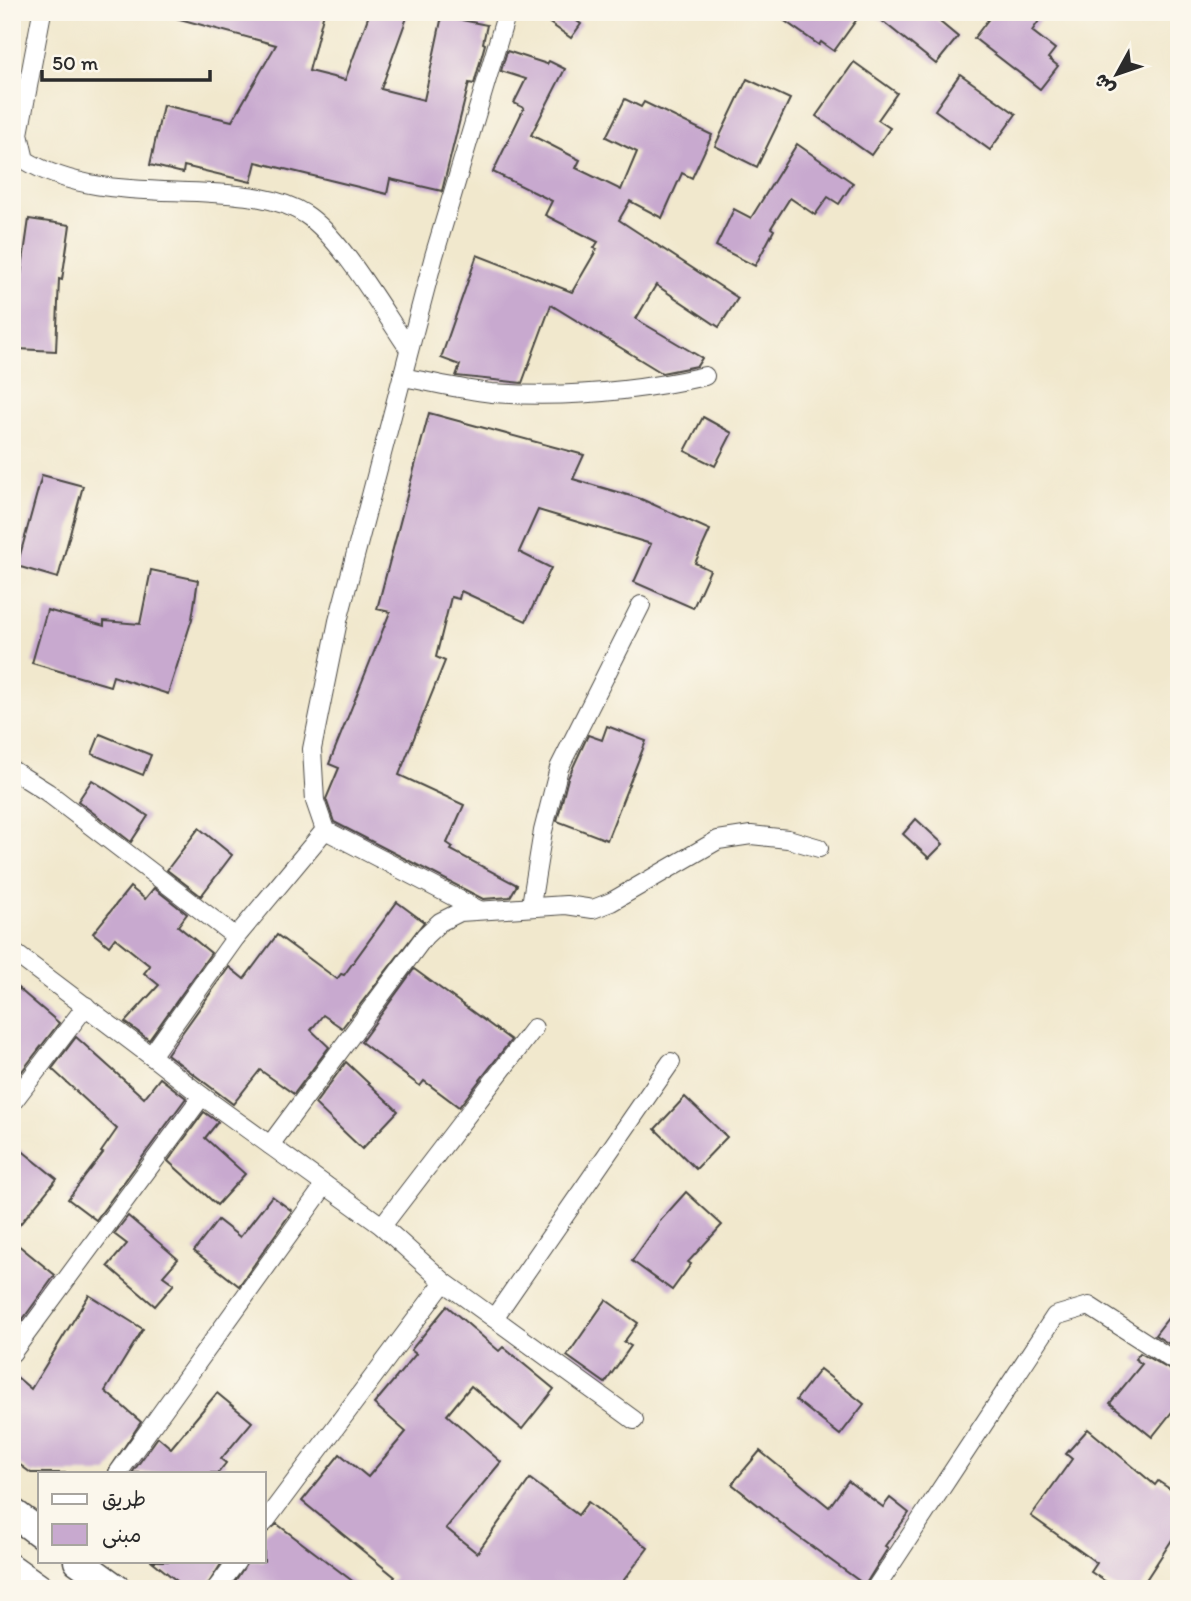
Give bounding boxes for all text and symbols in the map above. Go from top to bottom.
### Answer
scale bar [42,38,210,82]
north arrow [1082,38,1152,108]
text: 50 m [52,50,99,75]
text: ش [1089,69,1120,100]
legend [38,1472,266,1562]
text: طريق [102,1486,146,1511]
text: مبنى [102,1522,141,1549]

